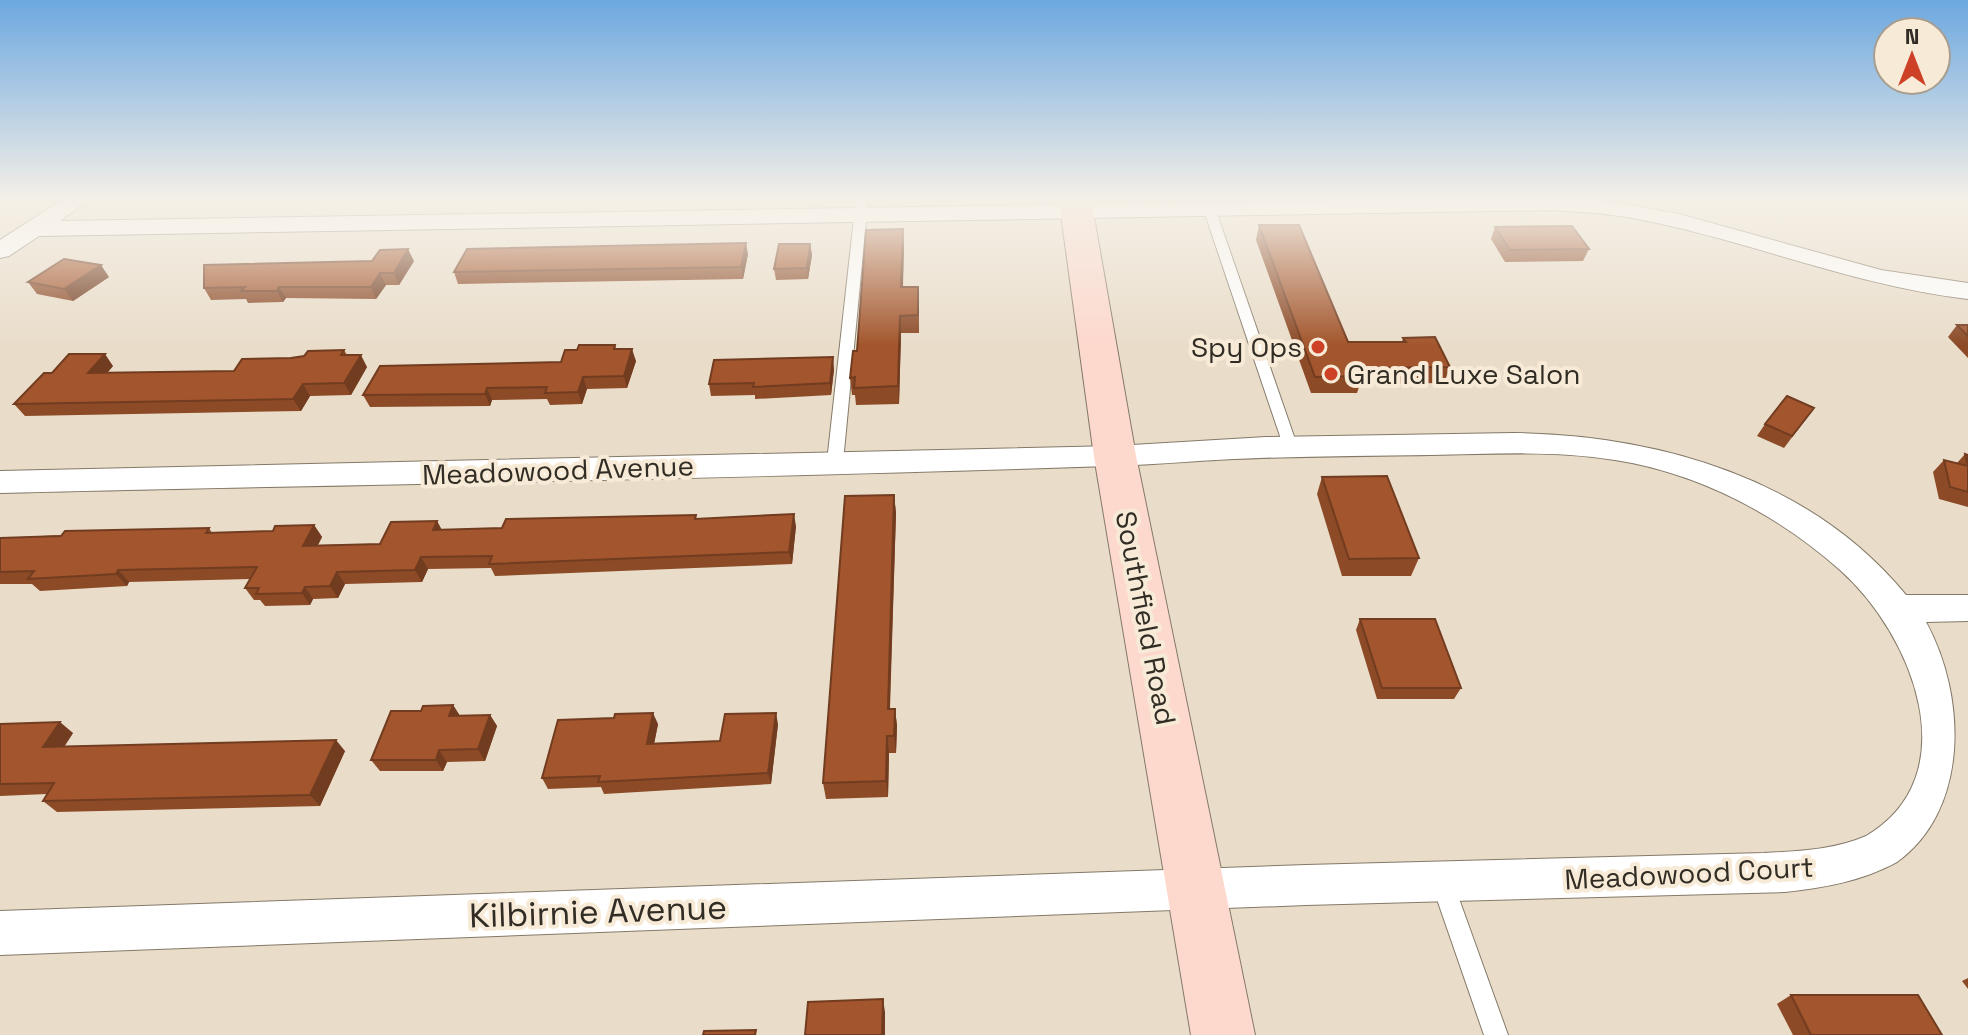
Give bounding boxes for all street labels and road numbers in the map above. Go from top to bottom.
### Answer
street label: Meadowood Avenue [421,447,695,493]
street label: Southfield Road [1108,508,1184,728]
street label: Meadowood Court [1564,848,1814,898]
street label: Kilbirnie Avenue [468,886,728,937]

